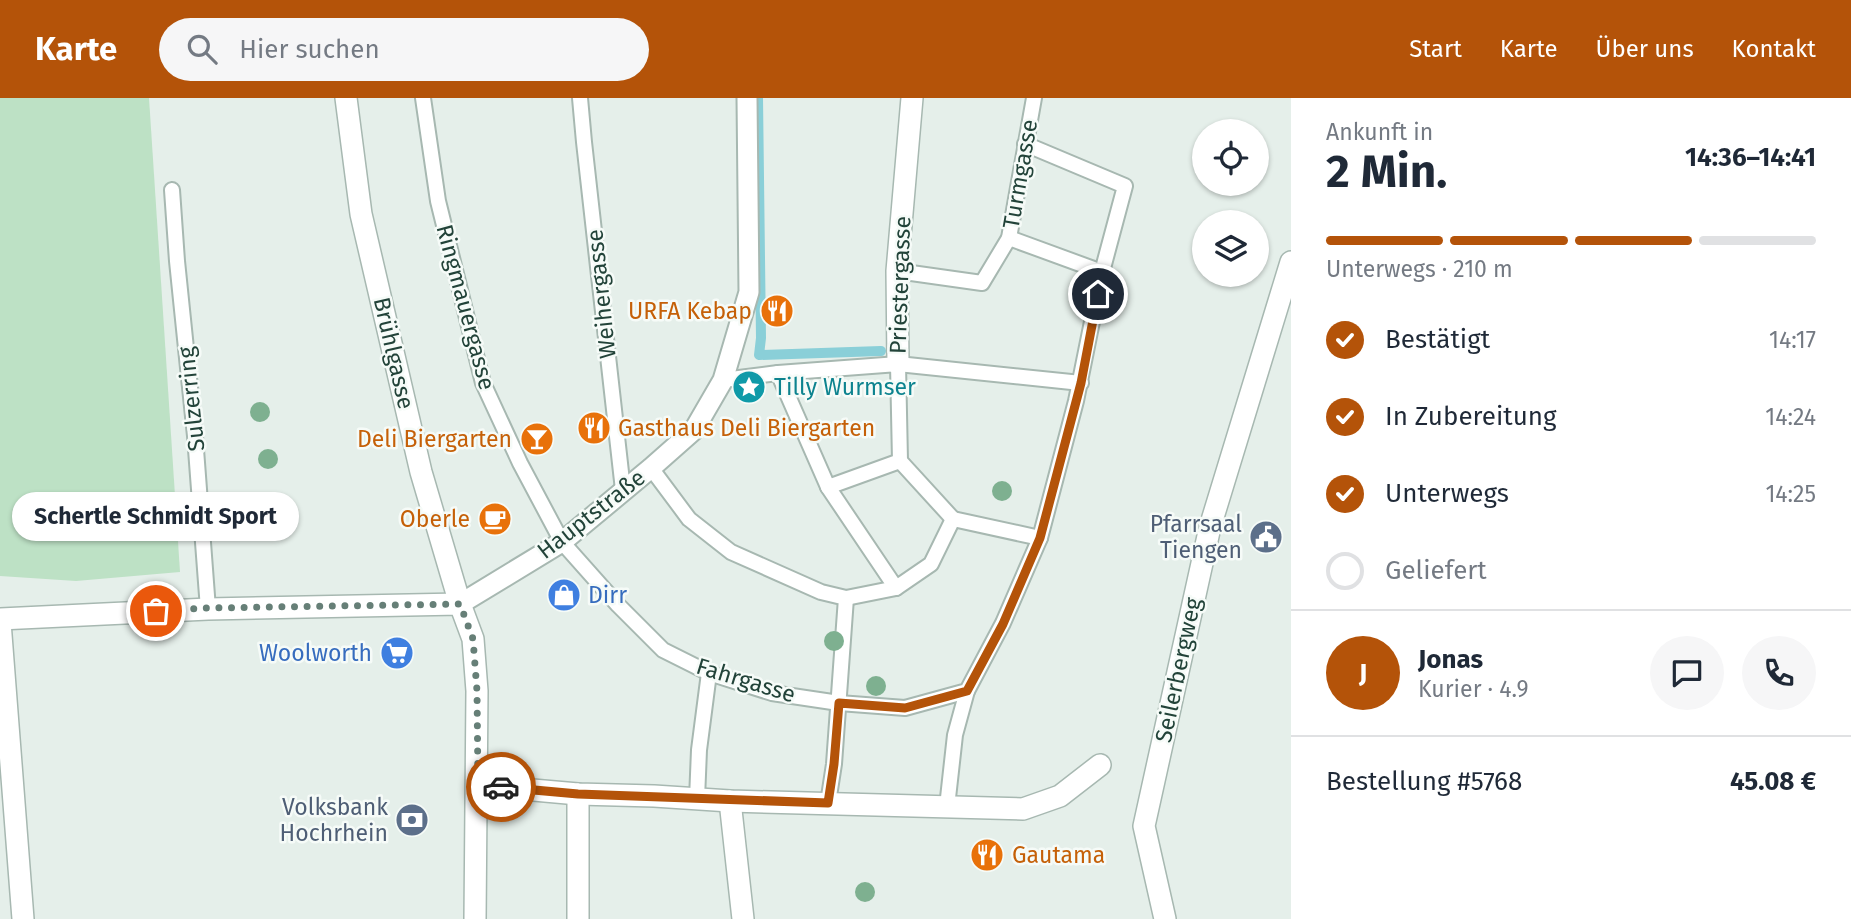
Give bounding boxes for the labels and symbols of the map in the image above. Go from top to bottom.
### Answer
street label: Turmgasse [997,117,1043,231]
street label: Priestergasse [884,215,916,355]
street label: Ringmauergasse [430,221,502,393]
street label: Weihergasse [580,228,622,360]
pin [1068,264,1128,324]
restaurant icon: URFA Kebap [758,292,796,330]
street label: Brühlgasse [368,294,420,412]
place label: URFA Kebap [628,297,752,325]
street label: Sulzerring [172,345,210,453]
place icon: Tilly Wurmser [730,368,768,406]
place label: Tilly Wurmser [774,373,916,401]
restaurant icon: Gasthaus Deli Biergarten [575,409,613,447]
place label: Gasthaus Deli Biergarten [618,414,875,442]
bar icon: Deli Biergarten [518,420,556,458]
place label: Deli Biergarten [357,425,512,453]
street label: Hauptstraße [531,463,651,565]
callout: Schertle Schmidt Sport [12,492,300,541]
cafe icon: Oberle [476,500,514,538]
place label: Oberle [400,505,470,533]
place label: Pfarrsaal Tiengen [1150,510,1242,564]
public building icon: Pfarrsaal Tiengen [1247,518,1285,556]
shop icon: Dirr [545,576,583,614]
pin [126,581,186,641]
place label: Dirr [588,581,627,609]
street label: Seilerbergweg [1149,595,1207,745]
supermarket icon: Woolworth [378,634,416,672]
place label: Woolworth [259,639,372,667]
street label: Fahrgasse [693,652,799,708]
courier [466,752,536,822]
place label: Volksbank Hochrhein [280,793,388,847]
bank icon: Volksbank Hochrhein [393,801,431,839]
restaurant icon: Gautama [968,836,1006,874]
place label: Gautama [1012,841,1105,869]

